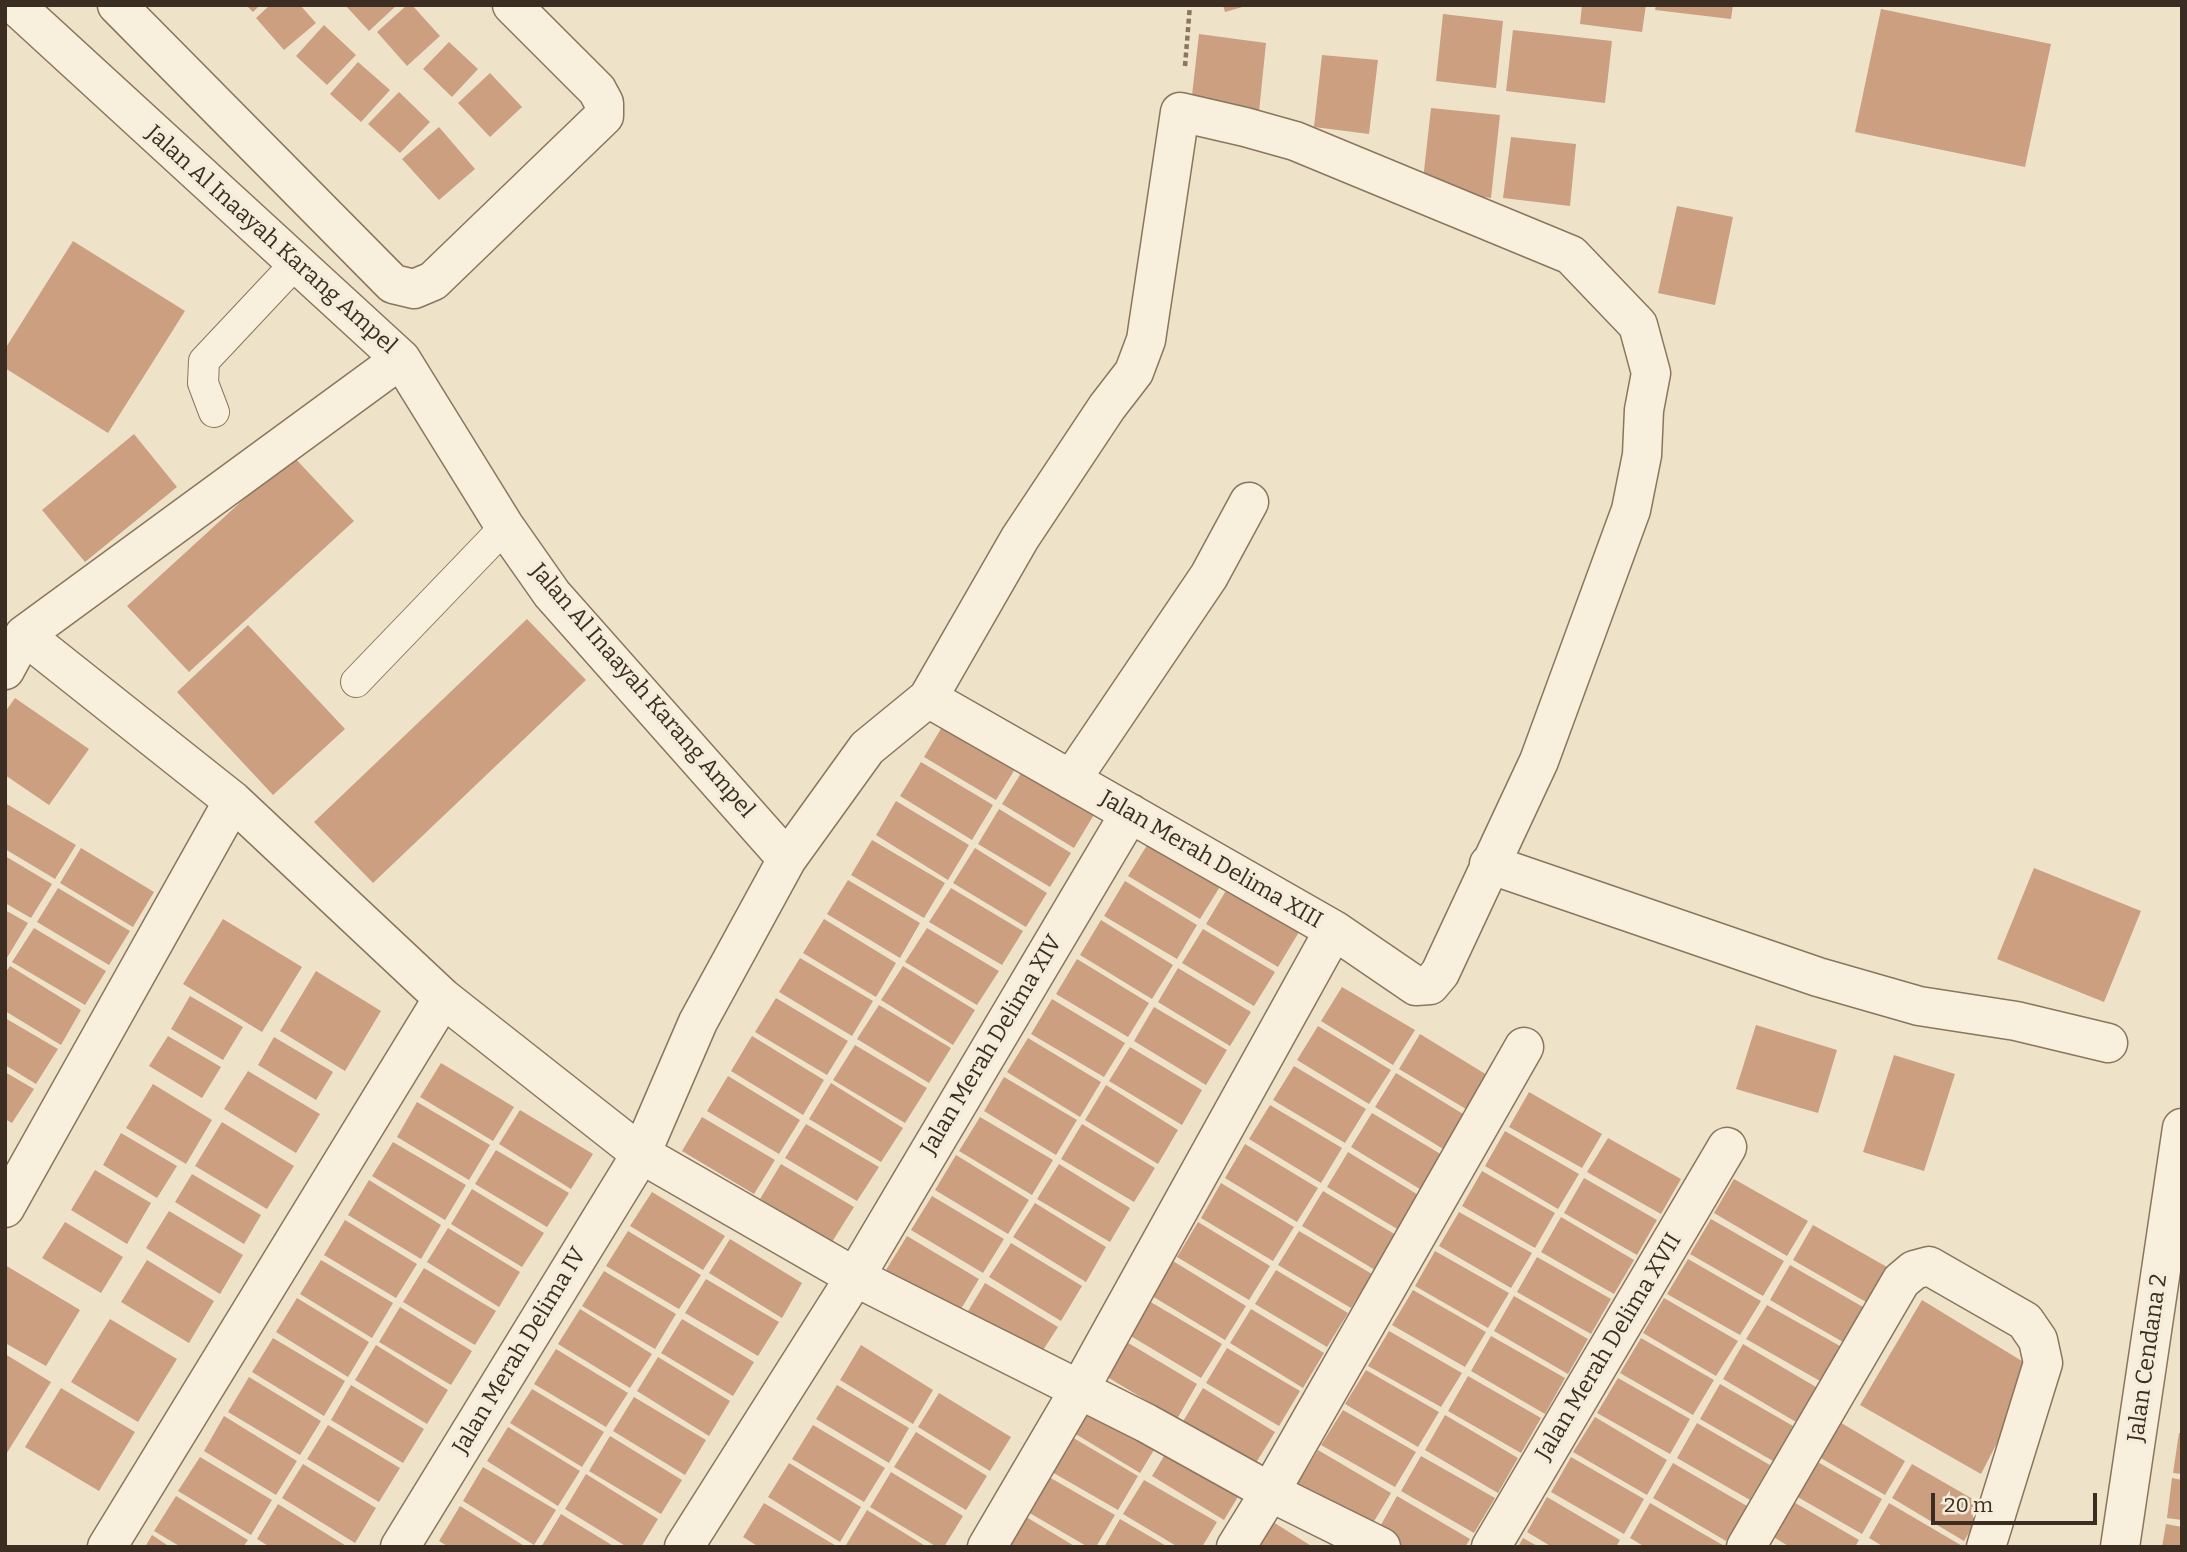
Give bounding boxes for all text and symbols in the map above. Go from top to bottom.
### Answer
street label: Jalan Al Inaayah Karang Ampel [140,120,402,360]
street label: Jalan Al Inaayah Karang Ampel [524,558,760,824]
street label: Jalan Merah Delima XIII [1095,785,1327,935]
street label: Jalan Merah Delima XIV [915,930,1069,1160]
street label: Jalan Merah Delima XVII [1530,1229,1688,1465]
street label: Jalan Merah Delima IV [447,1243,593,1459]
street label: Jalan Cendana 2 [2123,1272,2173,1444]
scale bar [1935,1478,2101,1522]
text: 20 m [1944,1492,1993,1518]

